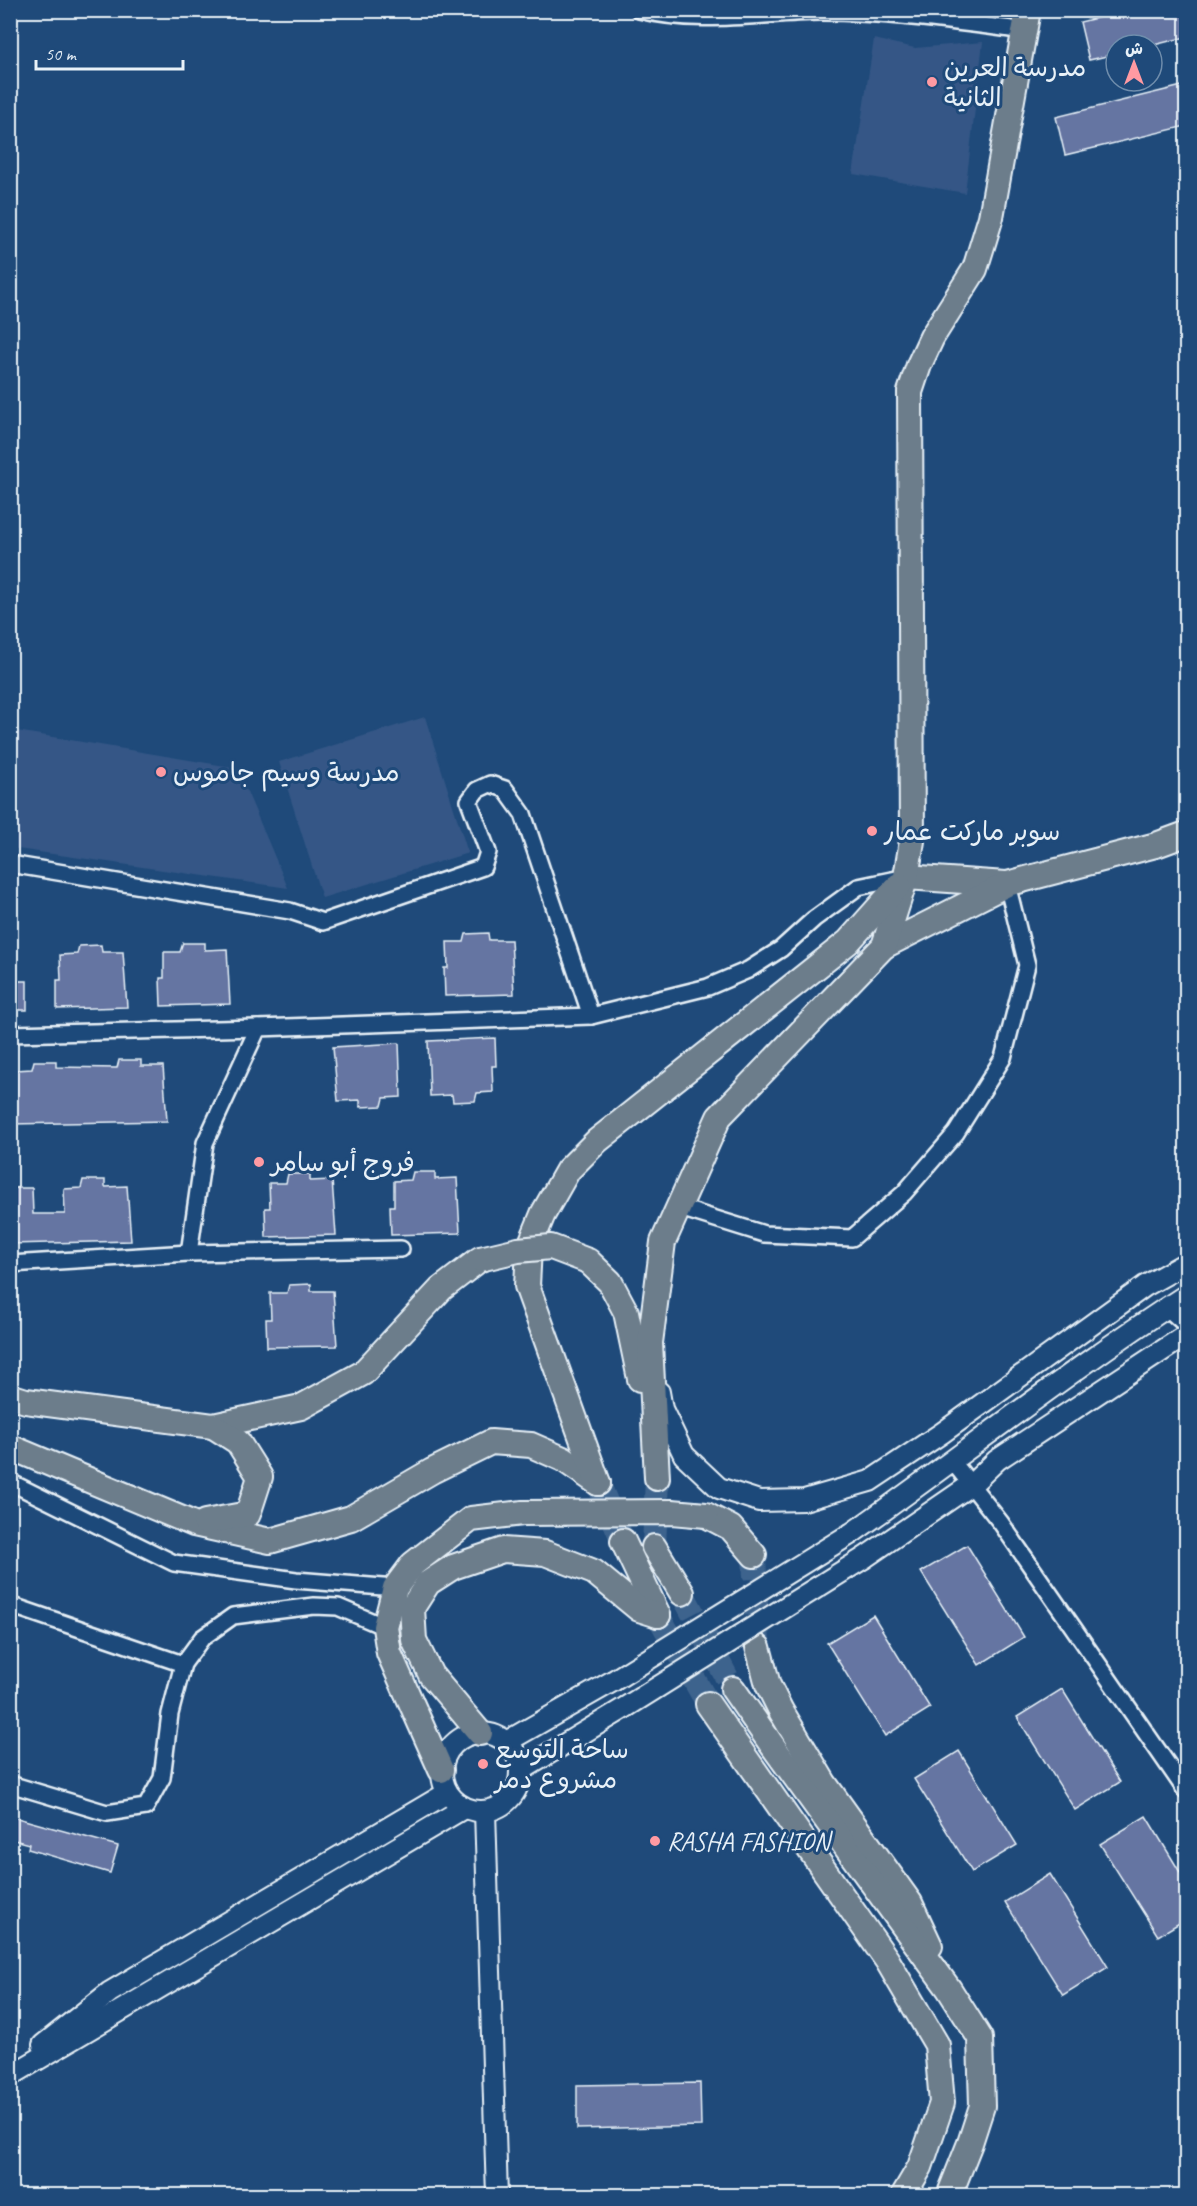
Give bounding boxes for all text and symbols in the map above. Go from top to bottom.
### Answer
scale bar [36,33,183,71]
north arrow [1104,33,1164,93]
text: ش [1125,39,1143,59]
text: 50 m [45,43,78,65]
place label: مدرسة العرين الثانية [944,51,1086,114]
marker: مدرسة العرين الثانية [925,75,939,89]
place label: مدرسة وسيم جاموس [173,756,400,792]
marker: مدرسة وسيم جاموس [154,765,168,779]
place label: سوبر ماركت عمار [883,815,1060,848]
marker: سوبر ماركت عمار [865,824,879,838]
place label: فروج أبو سامر [269,1146,415,1180]
marker: فروج أبو سامر [252,1155,266,1169]
place label: ساحة التوسع مشروع دمر [493,1733,629,1797]
marker: ساحة التوسع مشروع دمر [476,1757,490,1771]
place label: RASHA FASHION [667,1825,834,1858]
marker: RASHA FASHION [648,1834,662,1848]

